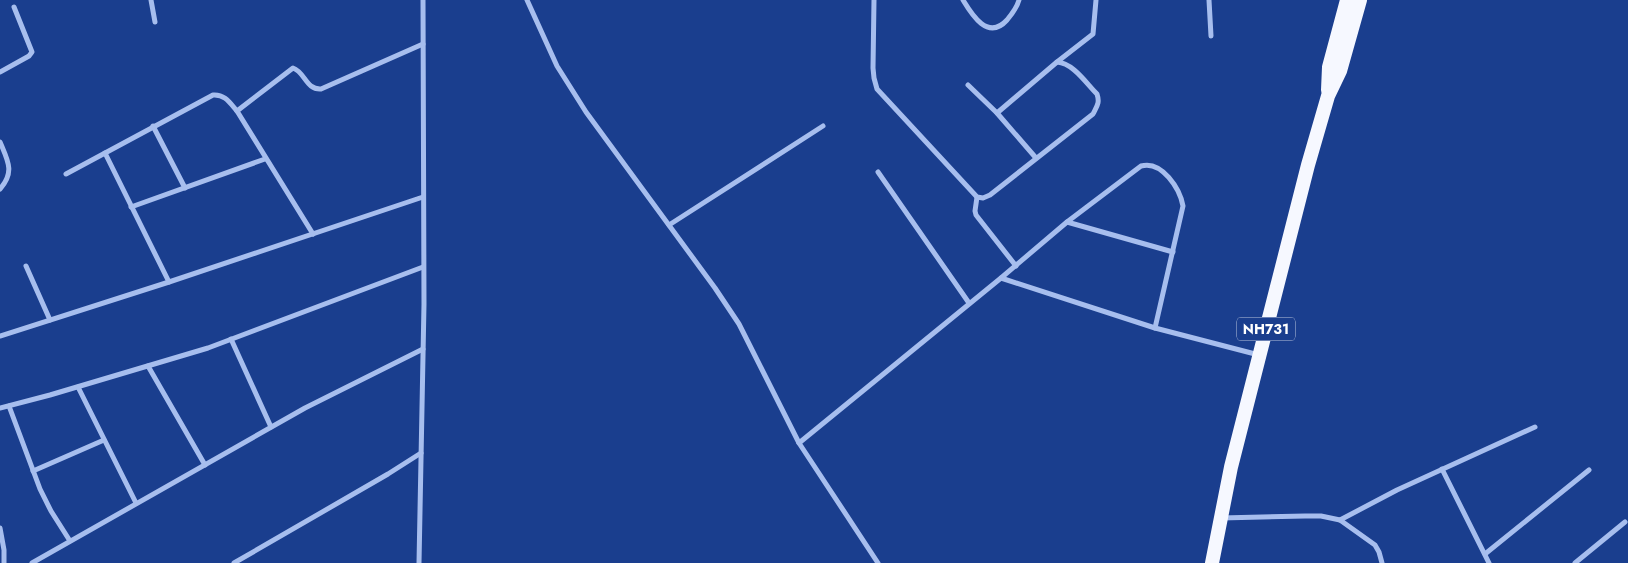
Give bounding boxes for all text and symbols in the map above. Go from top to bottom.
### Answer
road number: NH731 [1237,318,1295,340]

